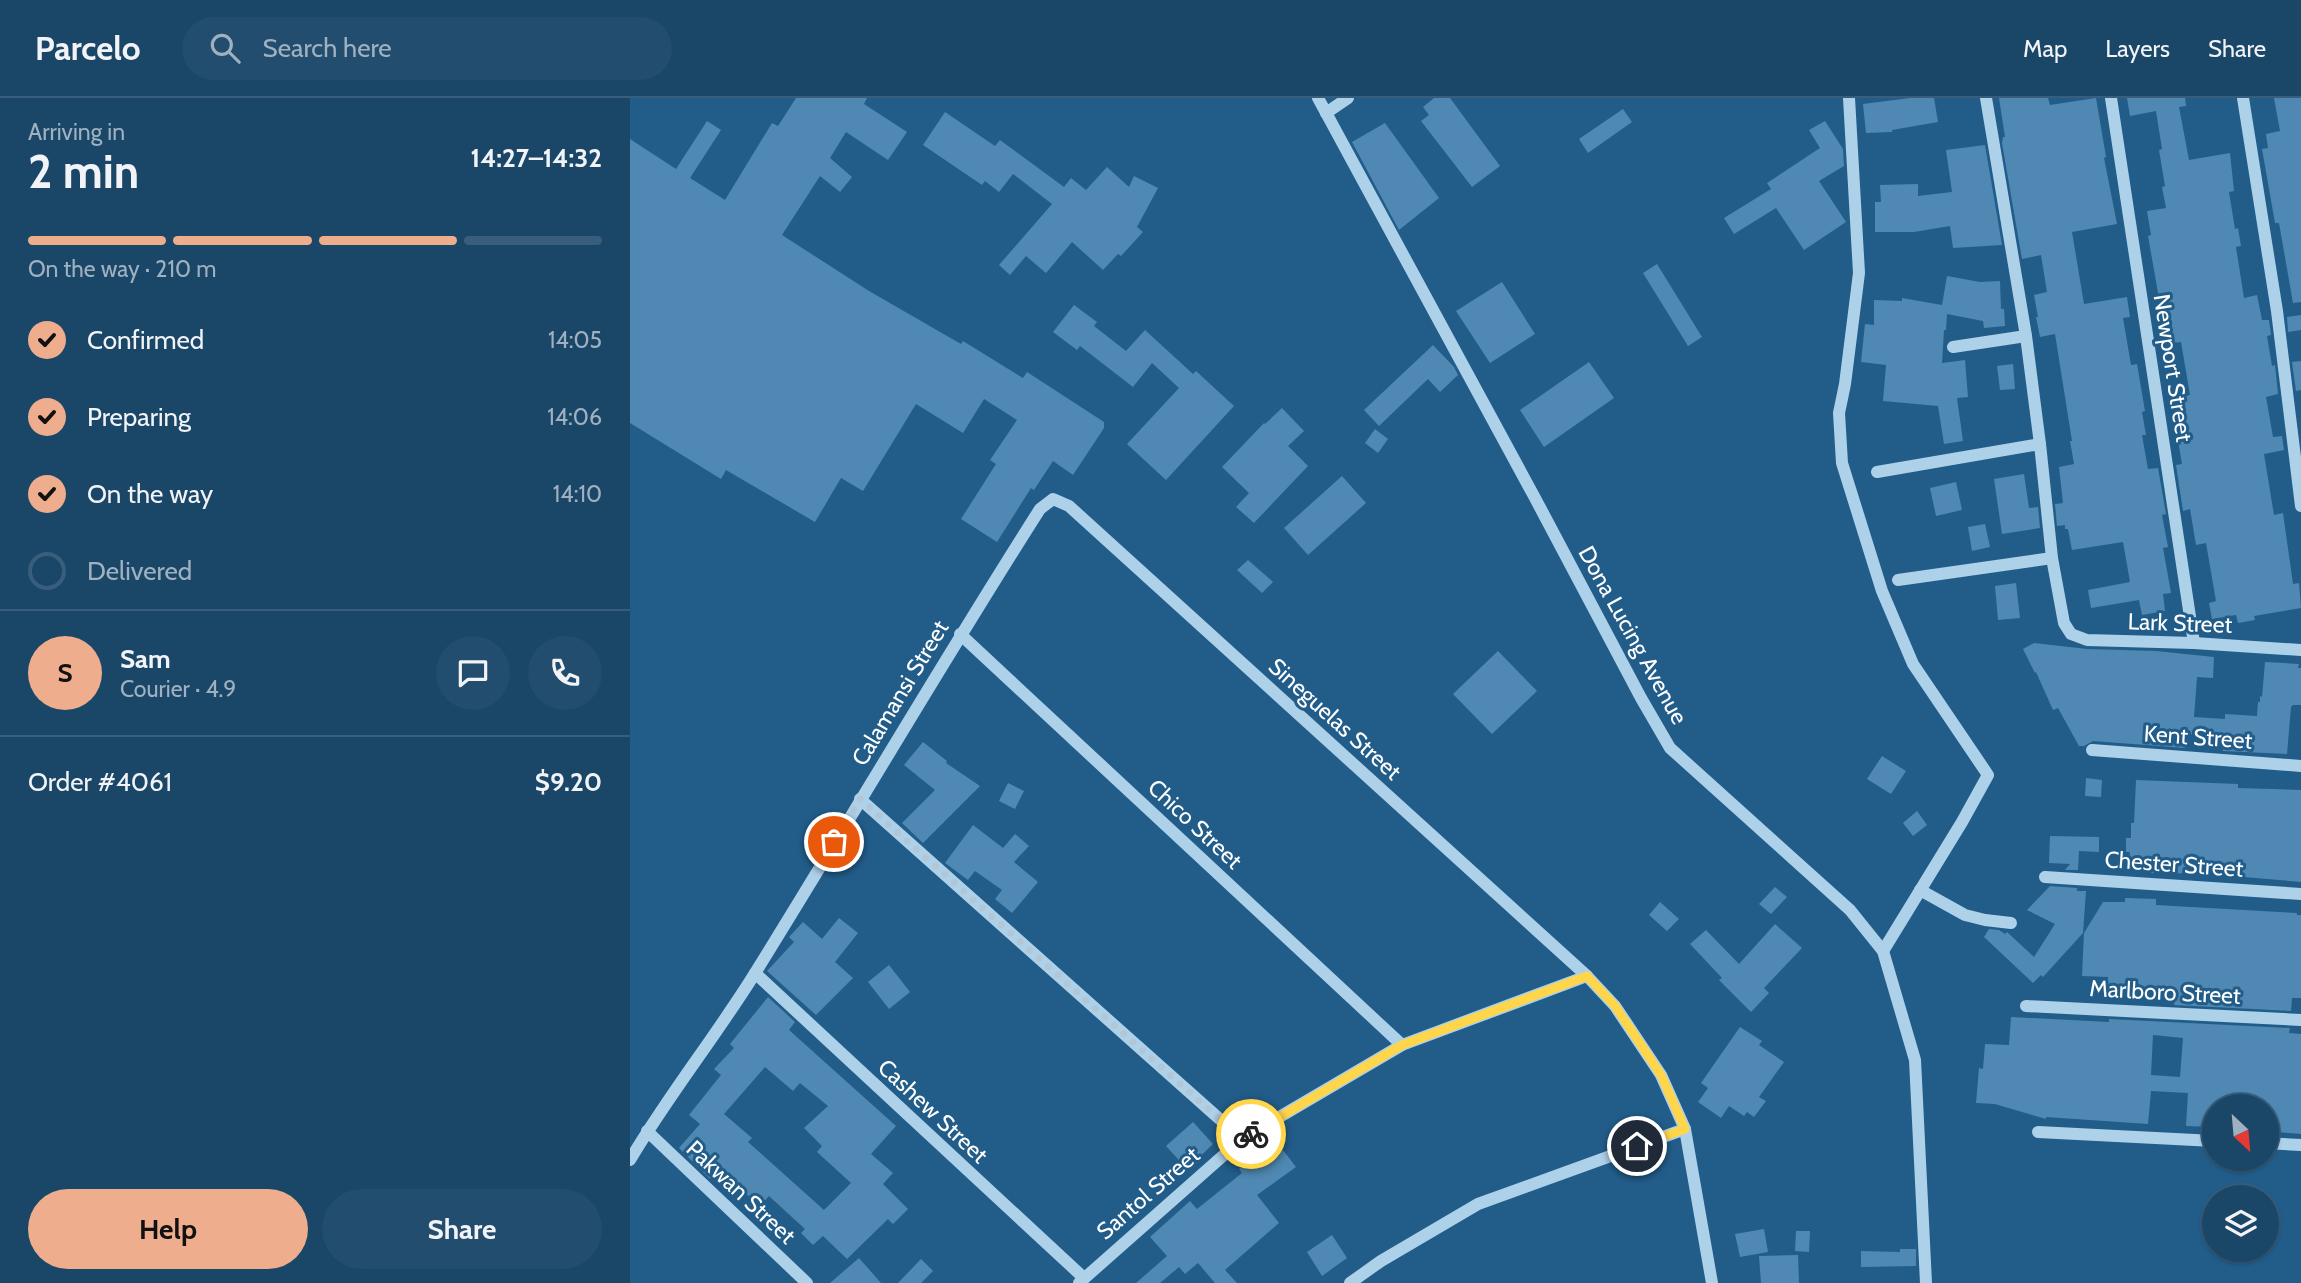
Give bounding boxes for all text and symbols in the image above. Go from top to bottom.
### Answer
search box [182,17,672,80]
text: Parcelo [35,28,140,68]
icon: search [206,29,244,67]
text: Search here [262,32,392,64]
text: Map [2023,34,2067,63]
text: Layers [2105,34,2170,63]
text: Share [2208,34,2266,63]
text: Arriving in [28,118,125,146]
text: 14:27–14:32 [471,142,602,174]
text: 2 min [28,144,139,200]
text: On the way · 210 m [28,255,216,283]
street label: Newport Street [2148,292,2199,444]
icon: check [28,321,66,359]
text: Confirmed [87,324,204,356]
text: 14:05 [548,326,602,354]
icon: check [28,398,66,436]
text: Preparing [87,401,191,433]
text: 14:06 [547,403,602,431]
icon: check [28,475,66,513]
text: On the way [87,478,213,510]
text: 14:10 [553,480,602,508]
street label: Dona Lucing Avenue [1572,541,1694,729]
text: Delivered [87,555,192,587]
street label: Lark Street [2127,607,2233,639]
street label: Calamansi Street [846,615,954,771]
button: chat [436,636,510,710]
button: phone [528,636,602,710]
text: Sam [120,643,171,675]
street label: Sineguelas Street [1263,652,1407,786]
text: S [57,657,73,689]
text: Courier · 4.9 [120,675,236,703]
street label: Kent Street [2143,719,2253,755]
text: Order #4061 [28,766,172,798]
text: $9.20 [535,766,602,798]
street label: Chico Street [1142,773,1248,875]
pin [804,812,864,872]
icon: bag [815,823,853,861]
street label: Chester Street [2104,845,2245,883]
street label: Marlboro Street [2089,974,2242,1010]
street label: Cashew Street [872,1053,994,1169]
north arrow [2202,1094,2278,1171]
map controls [2202,1094,2279,1262]
courier [1216,1099,1286,1169]
icon: bike [1232,1115,1270,1153]
pin [1607,1116,1667,1176]
icon: home [1618,1127,1656,1165]
street label: Pakwan Street [681,1134,802,1250]
street label: Santol Street [1091,1141,1205,1245]
button: layers [2202,1185,2279,1262]
button: Help [28,1189,308,1269]
button: Share [322,1189,602,1269]

